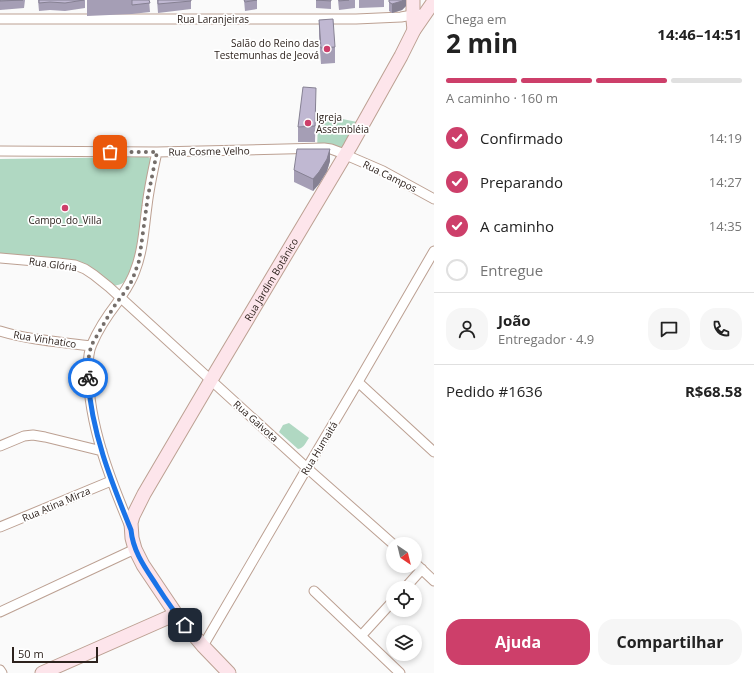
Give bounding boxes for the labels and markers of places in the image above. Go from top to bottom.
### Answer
place label: Salão do Reino das Testemunhas de Jeová [214,36,319,62]
marker: Salão do Reino das Testemunhas de Jeová [322,44,332,54]
place label: Igreja Assembléia [316,110,369,136]
marker: Igreja Assembléia [303,118,313,128]
pin [93,135,127,169]
marker: Campo_do_Villa [60,203,70,213]
place label: Campo_do_Villa [28,213,102,227]
pin [168,608,202,642]

